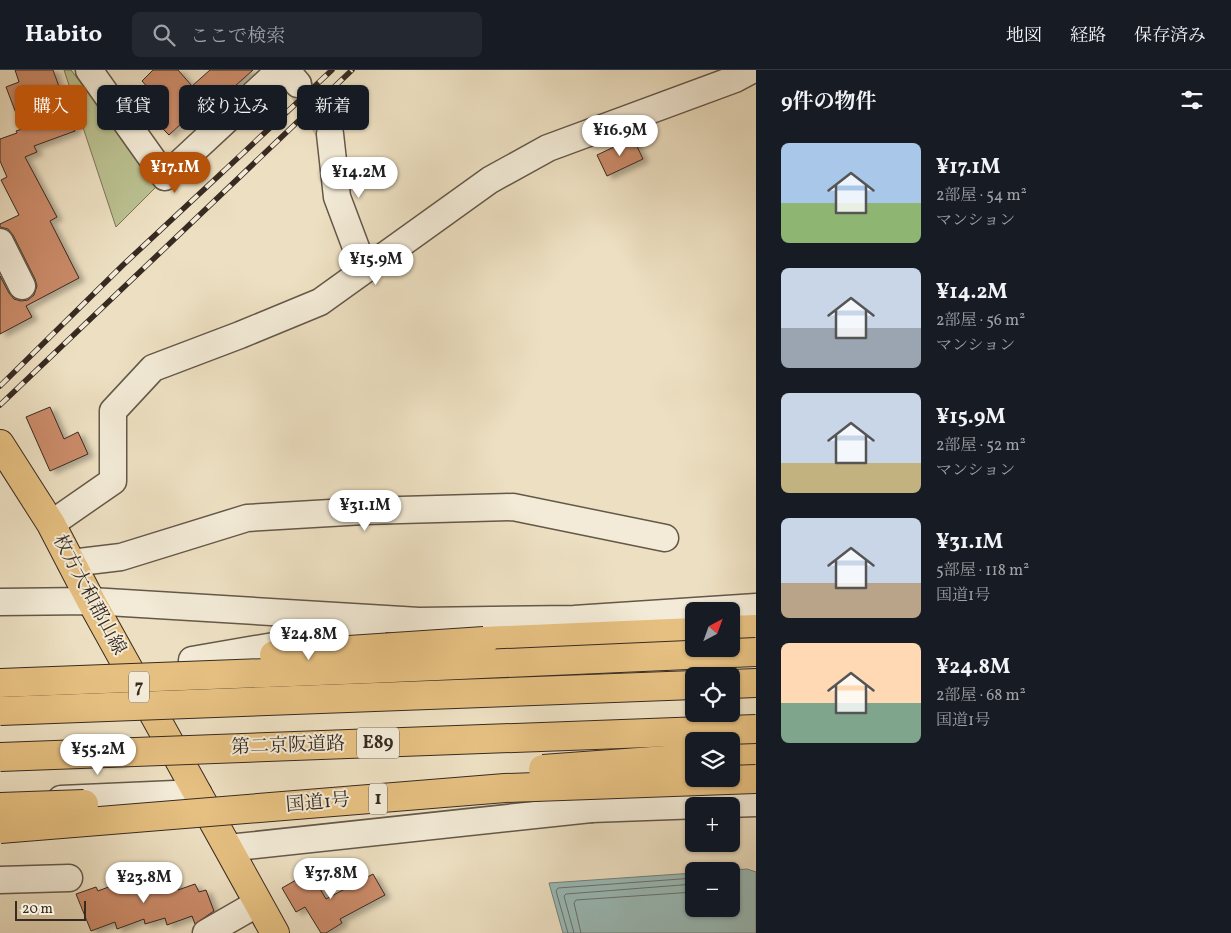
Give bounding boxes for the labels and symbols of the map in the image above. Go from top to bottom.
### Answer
pin: ¥16.9M [579,114,661,157]
pin: ¥17.1M [134,152,216,194]
pin: ¥14.2M [318,156,400,199]
pin: ¥15.9M [335,244,417,286]
pin: ¥31.1M [324,490,406,532]
street label: 枚方大和郡山線 [46,530,132,660]
north arrow [685,602,740,658]
pin: ¥24.8M [268,618,350,661]
road number: 7 [129,672,149,702]
road number: E89 [357,728,399,758]
street label: 第二京阪道路 [231,731,345,761]
pin: ¥55.2M [57,734,139,776]
road number: 1 [369,784,387,814]
street label: 国道1号 [285,787,351,819]
pin: ¥37.8M [290,858,372,900]
pin: ¥23.8M [103,862,185,904]
scale bar [15,898,86,921]

